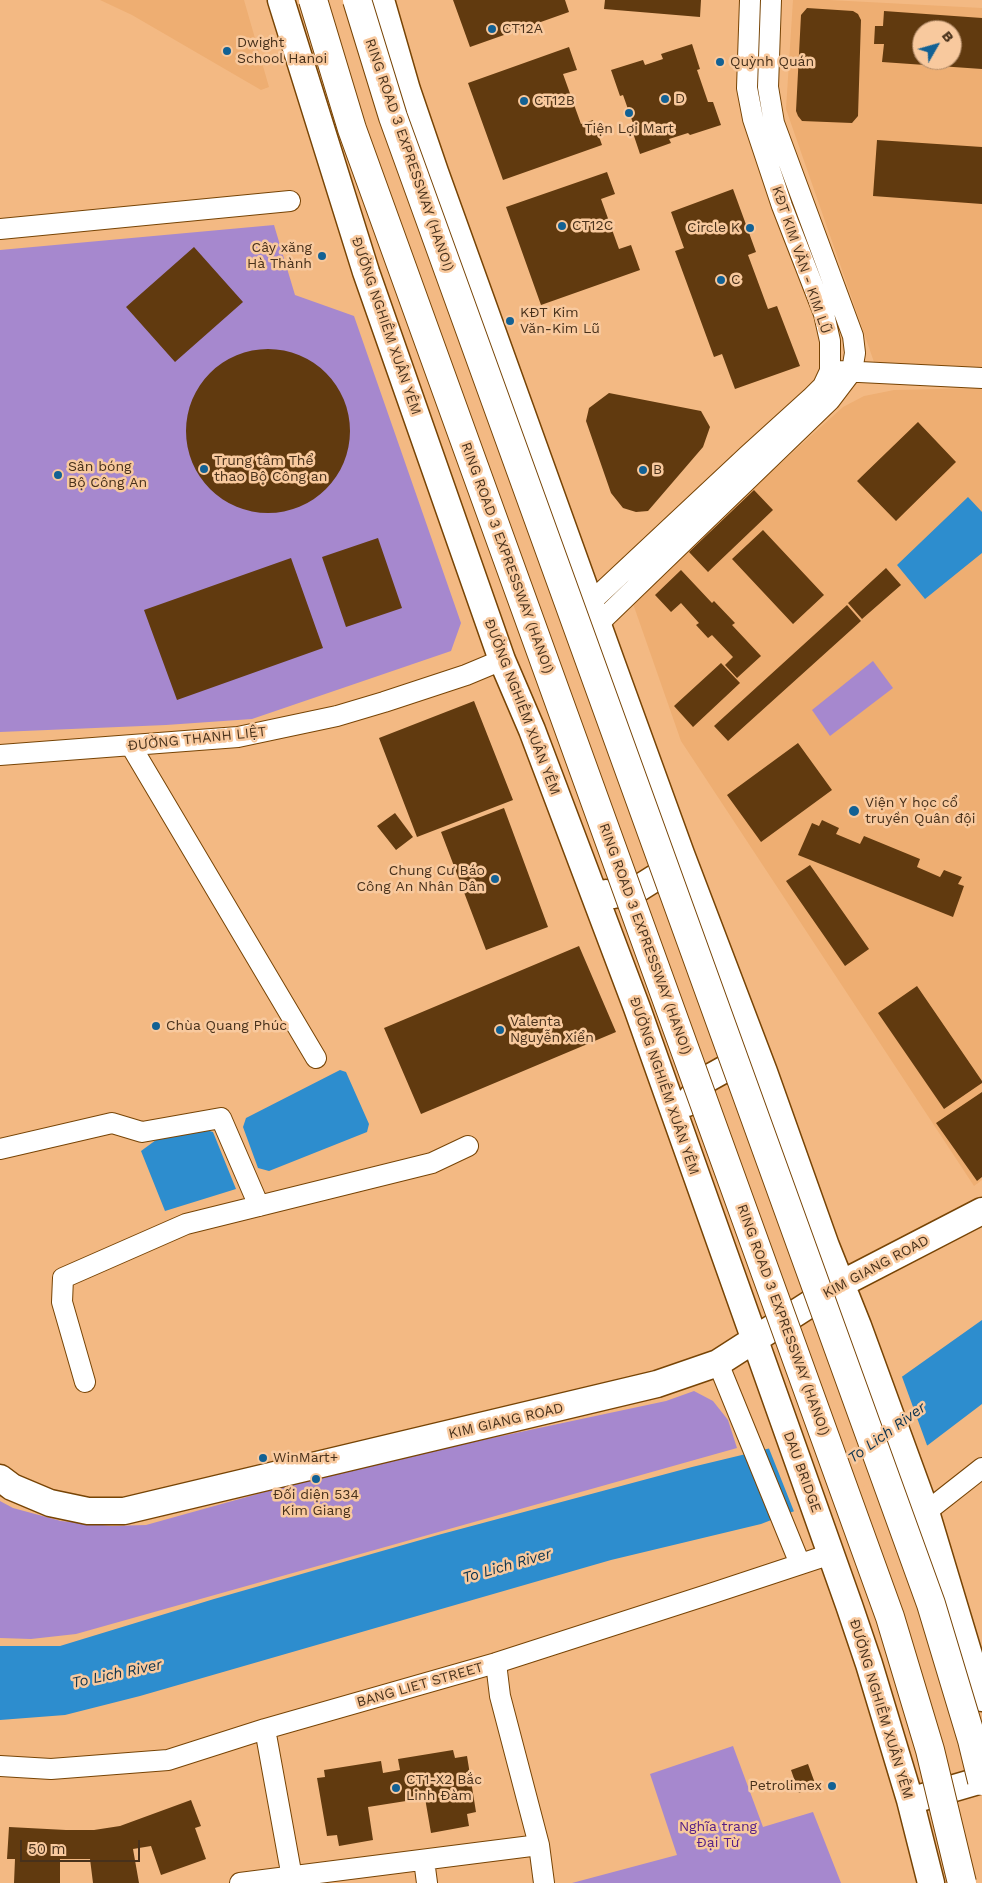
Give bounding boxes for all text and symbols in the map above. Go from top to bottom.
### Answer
north arrow [912,20,962,70]
place label: CT12A [502,21,543,37]
marker: CT12A [486,23,498,35]
text: B [939,28,957,45]
place label: Dwight School Hanoi [237,35,327,68]
street label: RING ROAD 3 EXPRESSWAY (HANOI) [361,36,457,274]
marker: Dwight School Hanoi [221,45,233,57]
place label: Quỳnh Quán [730,54,814,70]
marker: Quỳnh Quán [714,56,726,68]
place label: D [675,91,685,107]
place label: CT12B [534,93,575,109]
marker: D [659,93,671,105]
marker: CT12B [518,95,530,107]
marker: Tiện Lợi Mart [623,107,635,119]
place label: Tiện Lợi Mart [584,121,674,137]
street label: KĐT KIM VĂN - KIM LŨ [768,184,834,336]
place label: CT12C [572,218,613,234]
marker: CT12C [556,220,568,232]
place label: Circle K [687,220,740,236]
marker: Circle K [744,222,756,234]
street label: ĐƯỜNG NGHIÊM XUÂN YÊM [348,235,424,417]
place label: Cây xăng Hà Thành [247,240,312,272]
marker: Cây xăng Hà Thành [316,250,328,262]
place label: C [731,272,741,288]
marker: C [715,274,727,286]
place label: KĐT Kim Văn-Kim Lũ [520,305,600,338]
marker: KĐT Kim Văn-Kim Lũ [504,315,516,327]
street label: RING ROAD 3 EXPRESSWAY (HANOI) [457,440,557,676]
place label: Trung tâm Thể thao Bộ Công an [214,453,327,486]
place label: Sân bóng Bộ Công An [68,459,147,492]
place label: B [653,462,662,478]
marker: Trung tâm Thể thao Bộ Công an [198,463,210,475]
marker: B [637,464,649,476]
marker: Sân bóng Bộ Công An [52,469,64,481]
street label: ĐƯỜNG NGHIÊM XUÂN YÊM [481,617,563,797]
street label: ĐƯỜNG THANH LIỆT [127,723,267,755]
place label: Viện Y học cổ truyền Quân đội [865,795,975,828]
marker: Viện Y học cổ truyền Quân đội [847,804,861,818]
street label: RING ROAD 3 EXPRESSWAY (HANOI) [595,821,695,1057]
place label: Chung Cư Báo Công An Nhân Dân [357,863,485,896]
marker: Chung Cư Báo Công An Nhân Dân [489,873,501,885]
street label: ĐƯỜNG NGHIÊM XUÂN YÊM [626,995,702,1177]
place label: Valenta Nguyễn Xiển [510,1014,594,1046]
place label: Chùa Quang Phúc [166,1018,287,1034]
marker: Chùa Quang Phúc [150,1020,162,1032]
marker: Valenta Nguyễn Xiển [494,1024,506,1036]
street label: RING ROAD 3 EXPRESSWAY (HANOI) [733,1202,833,1438]
street label: KIM GIANG ROAD [820,1232,932,1302]
water label: To Lich River [845,1399,929,1467]
street label: KIM GIANG ROAD [447,1400,565,1442]
street label: DAU BRIDGE [780,1429,824,1515]
place label: WinMart+ [273,1450,338,1466]
marker: WinMart+ [257,1452,269,1464]
marker: Đối diện 534 Kim Giang [310,1473,322,1485]
place label: Đối diện 534 Kim Giang [273,1487,359,1520]
water label: To Lich River [460,1545,554,1587]
street label: ĐƯỜNG NGHIÊM XUÂN YÊM [846,1617,916,1801]
water label: To Lich River [70,1656,164,1692]
street label: BANG LIET STREET [355,1659,485,1711]
place label: CT1-X2 Bắc Linh Đàm [406,1772,482,1804]
place label: Petrolimex [749,1778,822,1794]
marker: Petrolimex [826,1780,838,1792]
marker: CT1-X2 Bắc Linh Đàm [390,1782,402,1794]
park label: Nghĩa trang Đại Từ [679,1819,757,1851]
scale bar [22,1830,142,1862]
text: 50 m [28,1840,65,1858]

